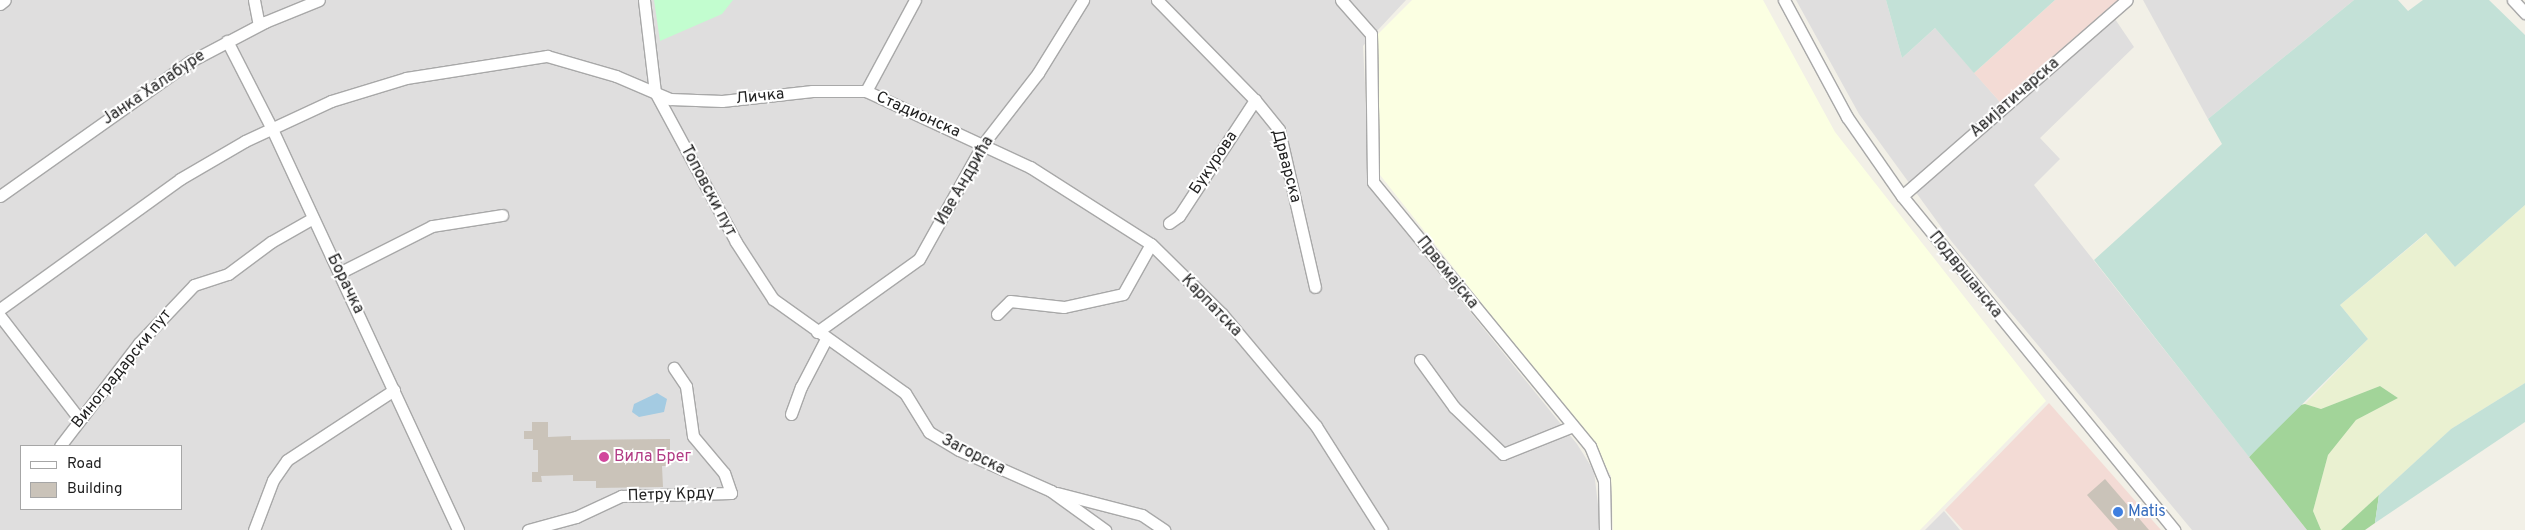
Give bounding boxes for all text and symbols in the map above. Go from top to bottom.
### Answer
street label: Јанка Халабуре [99,47,209,129]
street label: Авијатичарска [1967,54,2063,142]
street label: Личка [735,85,785,109]
street label: Стадионска [873,88,963,142]
street label: Дрварска [1267,127,1305,205]
street label: Букурова [1186,128,1242,198]
street label: Иве Андрића [932,133,998,229]
street label: Топовски пут [676,142,740,240]
street label: Подвршанска [1924,228,2006,322]
street label: Првомајска [1412,233,1482,313]
street label: Борачка [322,251,368,317]
street label: Карпатска [1177,271,1245,341]
street label: Виноградарски пут [68,306,176,432]
street label: Загорска [938,431,1008,479]
legend [20,445,182,510]
place label: Вила Брег [614,447,691,467]
marker: Вила Брег [598,451,610,463]
text: Road [67,455,102,474]
text: Building [67,480,122,499]
street label: Петру Крду [627,484,715,506]
place label: Matis [2128,502,2166,522]
marker: Matis [2112,506,2124,518]

